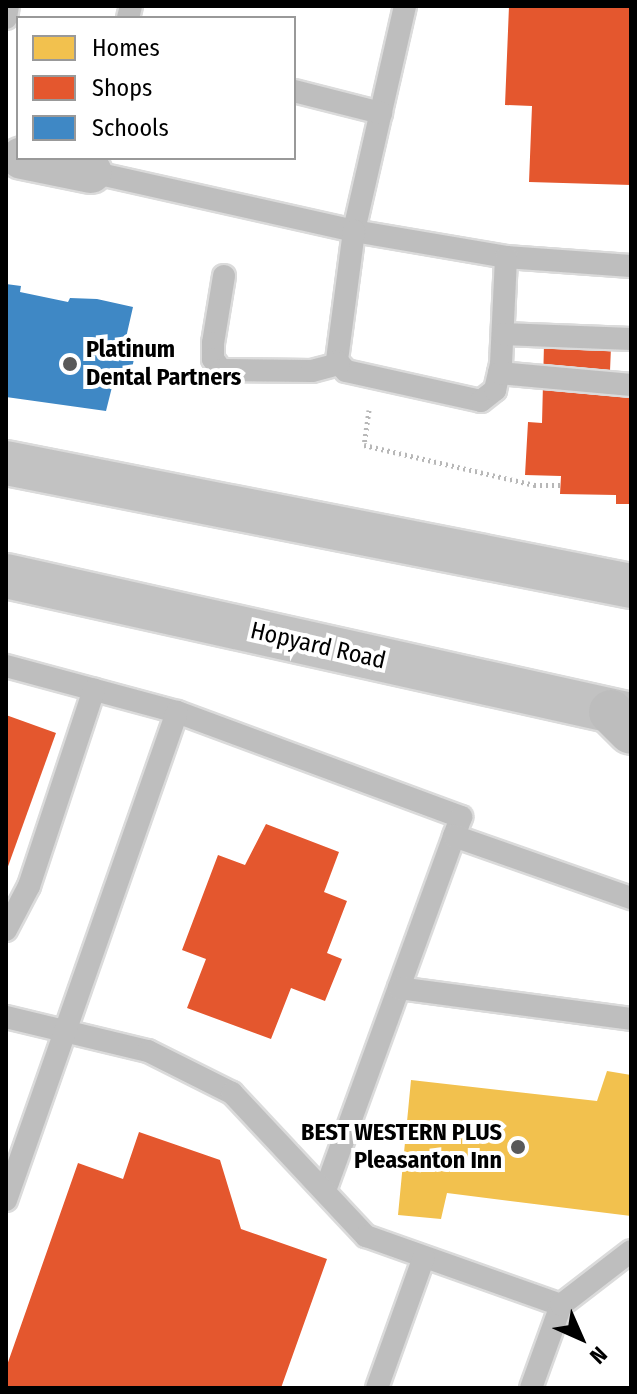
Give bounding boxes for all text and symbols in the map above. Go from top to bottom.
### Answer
legend [16,16,296,160]
text: Homes [92,34,160,62]
text: Shops [92,74,152,102]
text: Schools [92,114,169,142]
place label: Platinum Dental Partners [86,336,241,392]
marker: Platinum Dental Partners [61,355,79,373]
street label: Hopyard Road [248,616,388,676]
place label: BEST WESTERN PLUS Pleasanton Inn [301,1119,502,1175]
marker: BEST WESTERN PLUS Pleasanton Inn [509,1138,527,1156]
north arrow [541,1298,621,1378]
text: N [584,1341,613,1370]

